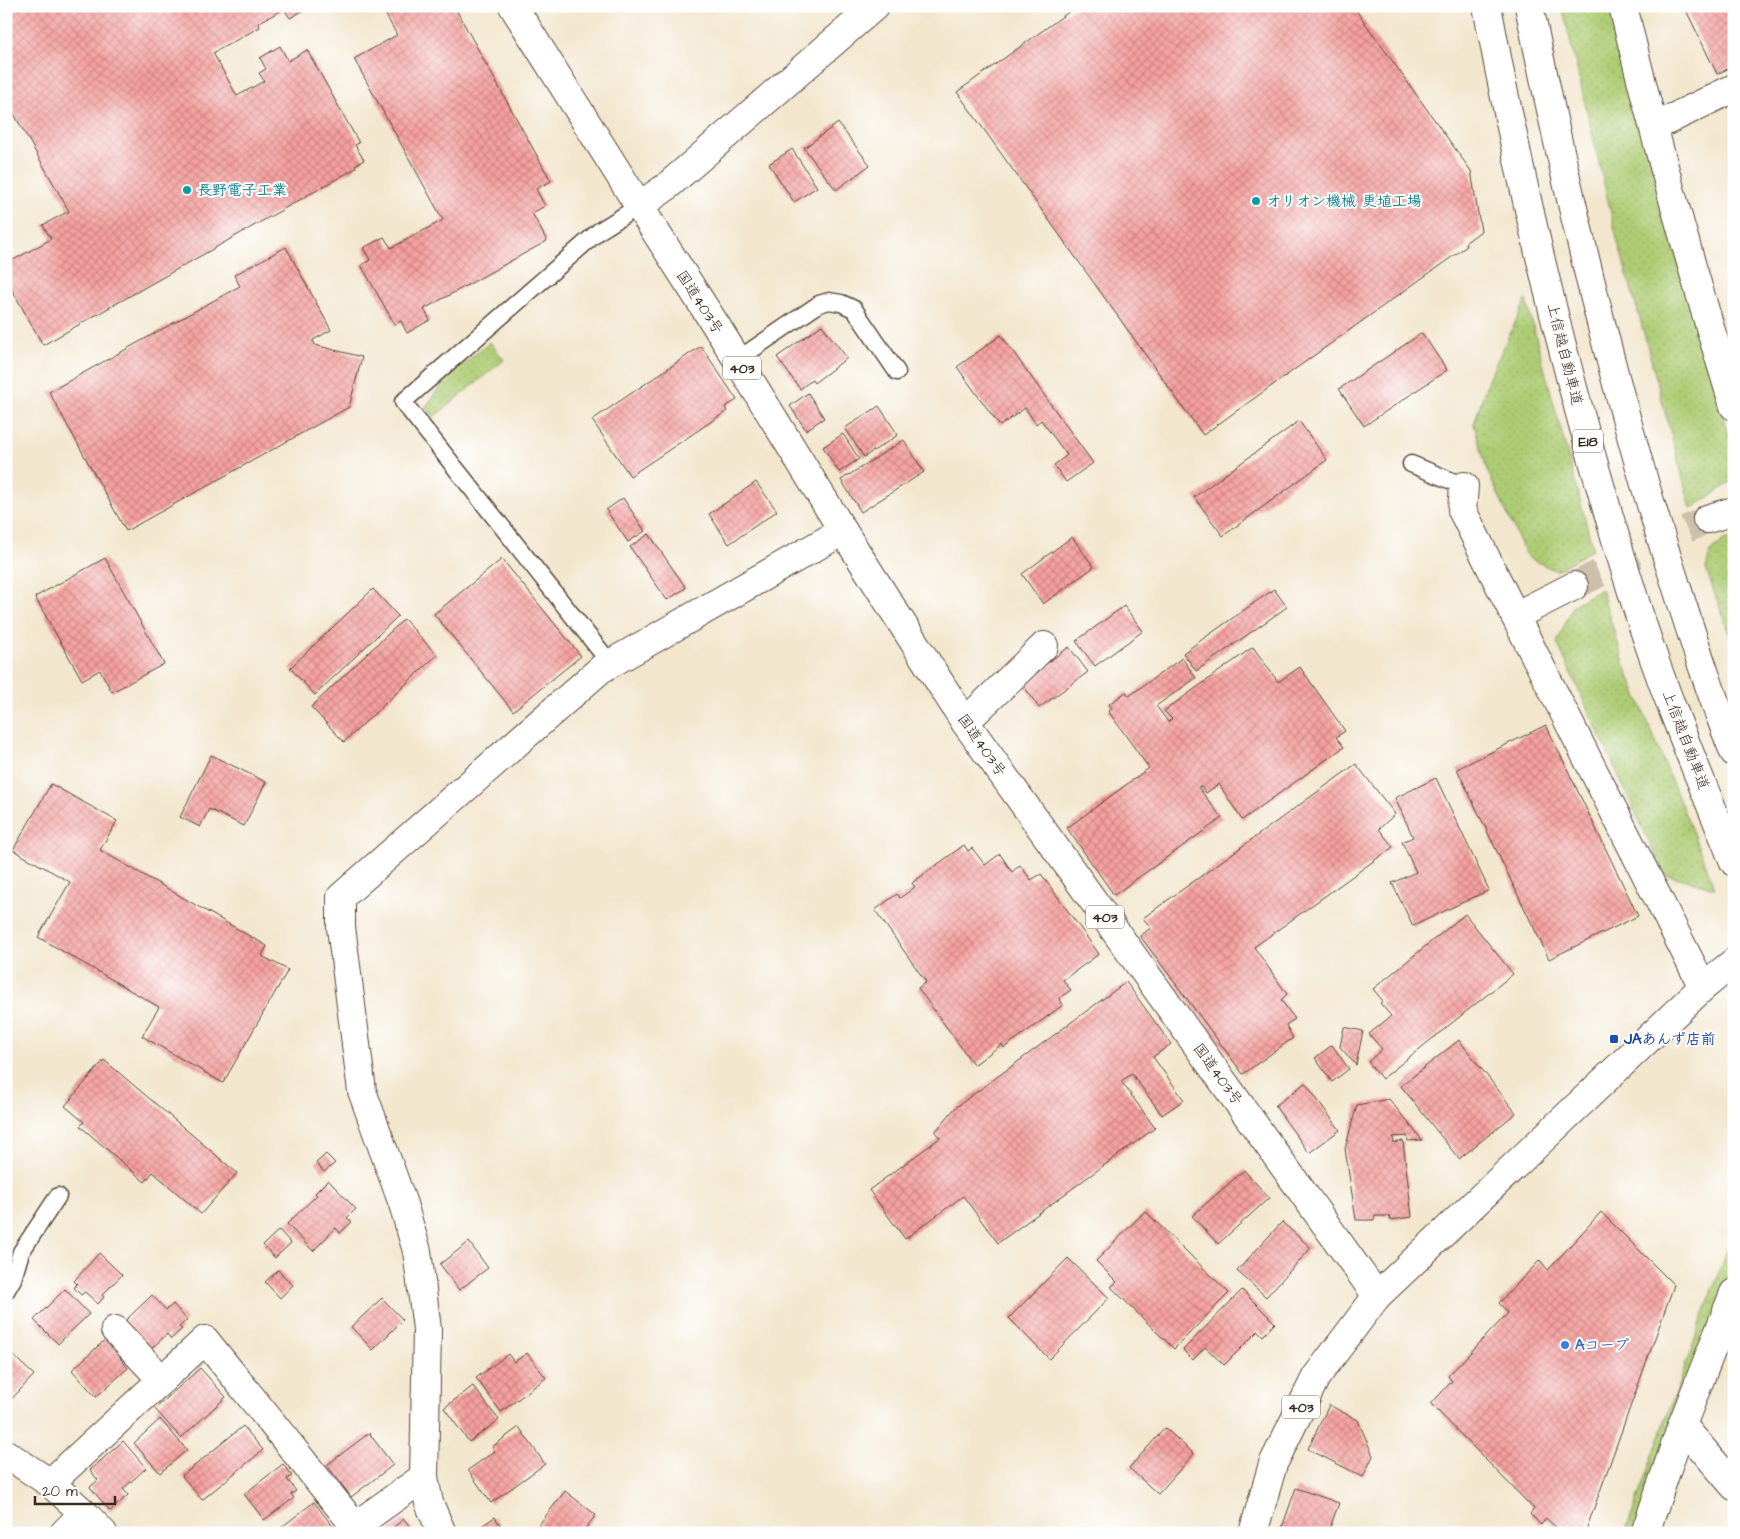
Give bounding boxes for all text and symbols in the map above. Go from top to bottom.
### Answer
place label: 長野電子工業 [197,180,287,201]
marker: 長野電子工業 [181,184,193,196]
place label: オリオン機械 更埴工場 [1266,191,1422,212]
marker: オリオン機械 更埴工場 [1250,195,1262,207]
street label: 国道403号 [671,266,728,338]
street label: 上信越自動車道 [1542,301,1587,408]
road number: 403 [723,356,761,379]
road number: E18 [1573,430,1603,452]
street label: 上信越自動車道 [1657,687,1714,793]
street label: 国道403号 [952,710,1011,781]
road number: 403 [1086,906,1124,929]
place label: JAあんず店前 [1623,1029,1716,1050]
marker: JAあんず店前 [1608,1033,1620,1045]
street label: 国道403号 [1188,1039,1247,1110]
place label: Aコープ [1575,1335,1629,1356]
marker: Aコープ [1559,1339,1571,1351]
road number: 403 [1282,1395,1320,1418]
scale bar [35,1474,115,1506]
text: 20 m [42,1481,78,1502]

